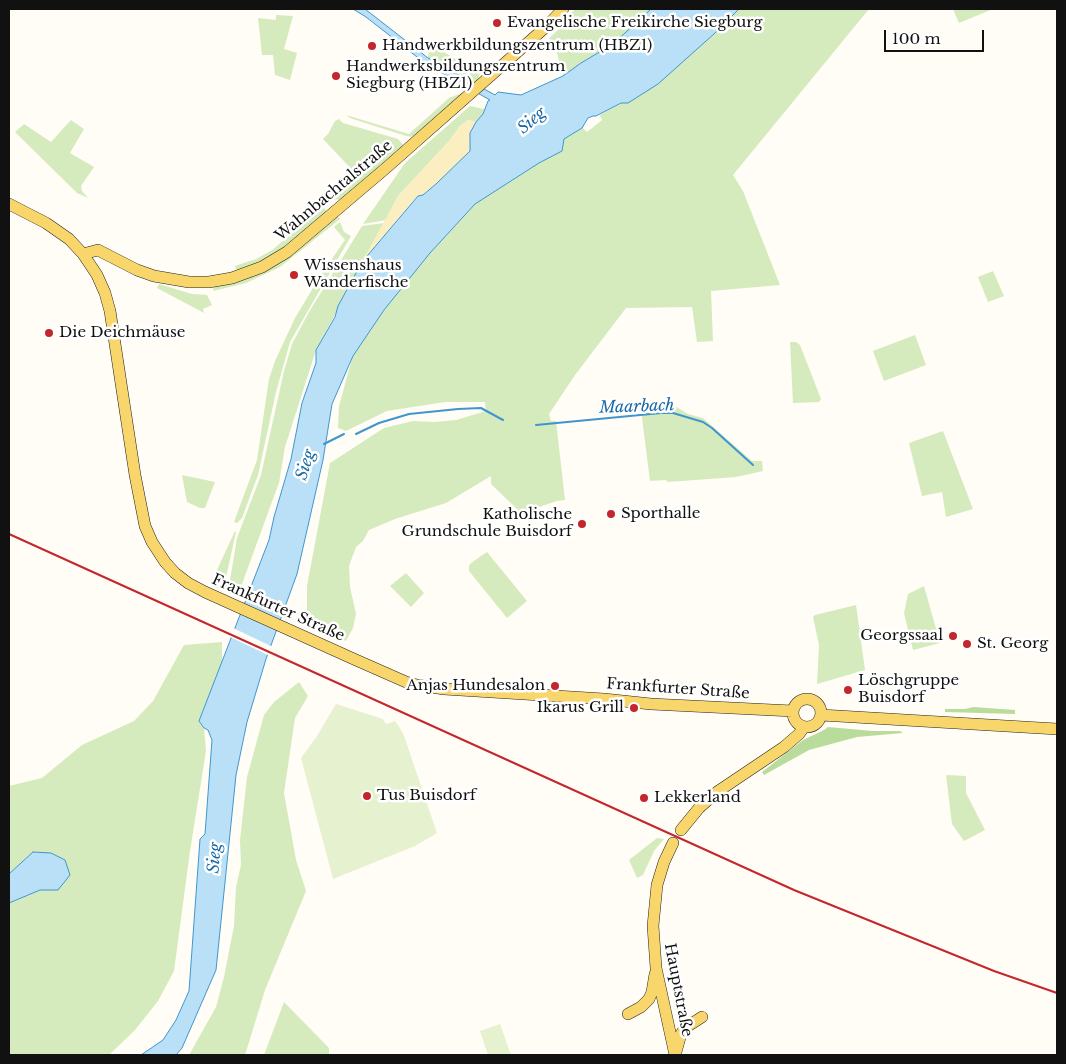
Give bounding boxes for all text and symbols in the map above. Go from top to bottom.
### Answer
place label: Evangelische Freikirche Siegburg [507,14,762,32]
marker: Evangelische Freikirche Siegburg [491,17,503,29]
scale bar [886,20,986,52]
text: 100 m [892,29,941,48]
place label: Handwerkbildungszentrum (HBZ1) [382,37,652,55]
marker: Handwerkbildungszentrum (HBZ1) [366,40,378,52]
place label: Handwerksbildungszentrum Siegburg (HBZ1) [346,58,565,93]
marker: Handwerksbildungszentrum Siegburg (HBZ1) [330,70,342,82]
water label: Sieg [514,104,550,138]
street label: Wahnbachtalstraße [272,137,396,245]
place label: Wissenshaus Wanderfische [304,257,408,292]
marker: Wissenshaus Wanderfische [288,269,300,281]
place label: Die Deichmäuse [59,324,185,342]
marker: Die Deichmäuse [43,327,55,339]
water label: Maarbach [599,396,675,418]
water label: Sieg [292,447,320,483]
place label: Sporthalle [621,505,700,523]
place label: Katholische Grundschule Buisdorf [402,506,572,541]
marker: Sporthalle [605,508,617,520]
marker: Katholische Grundschule Buisdorf [576,518,588,530]
street label: Frankfurter Straße [209,571,347,645]
place label: Georgssaal [860,627,943,645]
marker: Georgssaal [947,630,959,642]
place label: St. Georg [977,635,1048,653]
marker: St. Georg [961,638,973,650]
place label: Löschgruppe Buisdorf [858,672,959,707]
street label: Frankfurter Straße [606,675,750,703]
place label: Anjas Hundesalon [406,677,545,695]
marker: Anjas Hundesalon [549,680,561,692]
marker: Löschgruppe Buisdorf [842,684,854,696]
place label: Ikarus Grill [537,699,624,717]
marker: Ikarus Grill [628,702,640,714]
place label: Tus Buisdorf [377,787,476,805]
place label: Lekkerland [654,789,741,807]
marker: Tus Buisdorf [361,790,373,802]
marker: Lekkerland [638,792,650,804]
water label: Sieg [204,842,226,874]
street label: Hauptstraße [660,942,696,1038]

